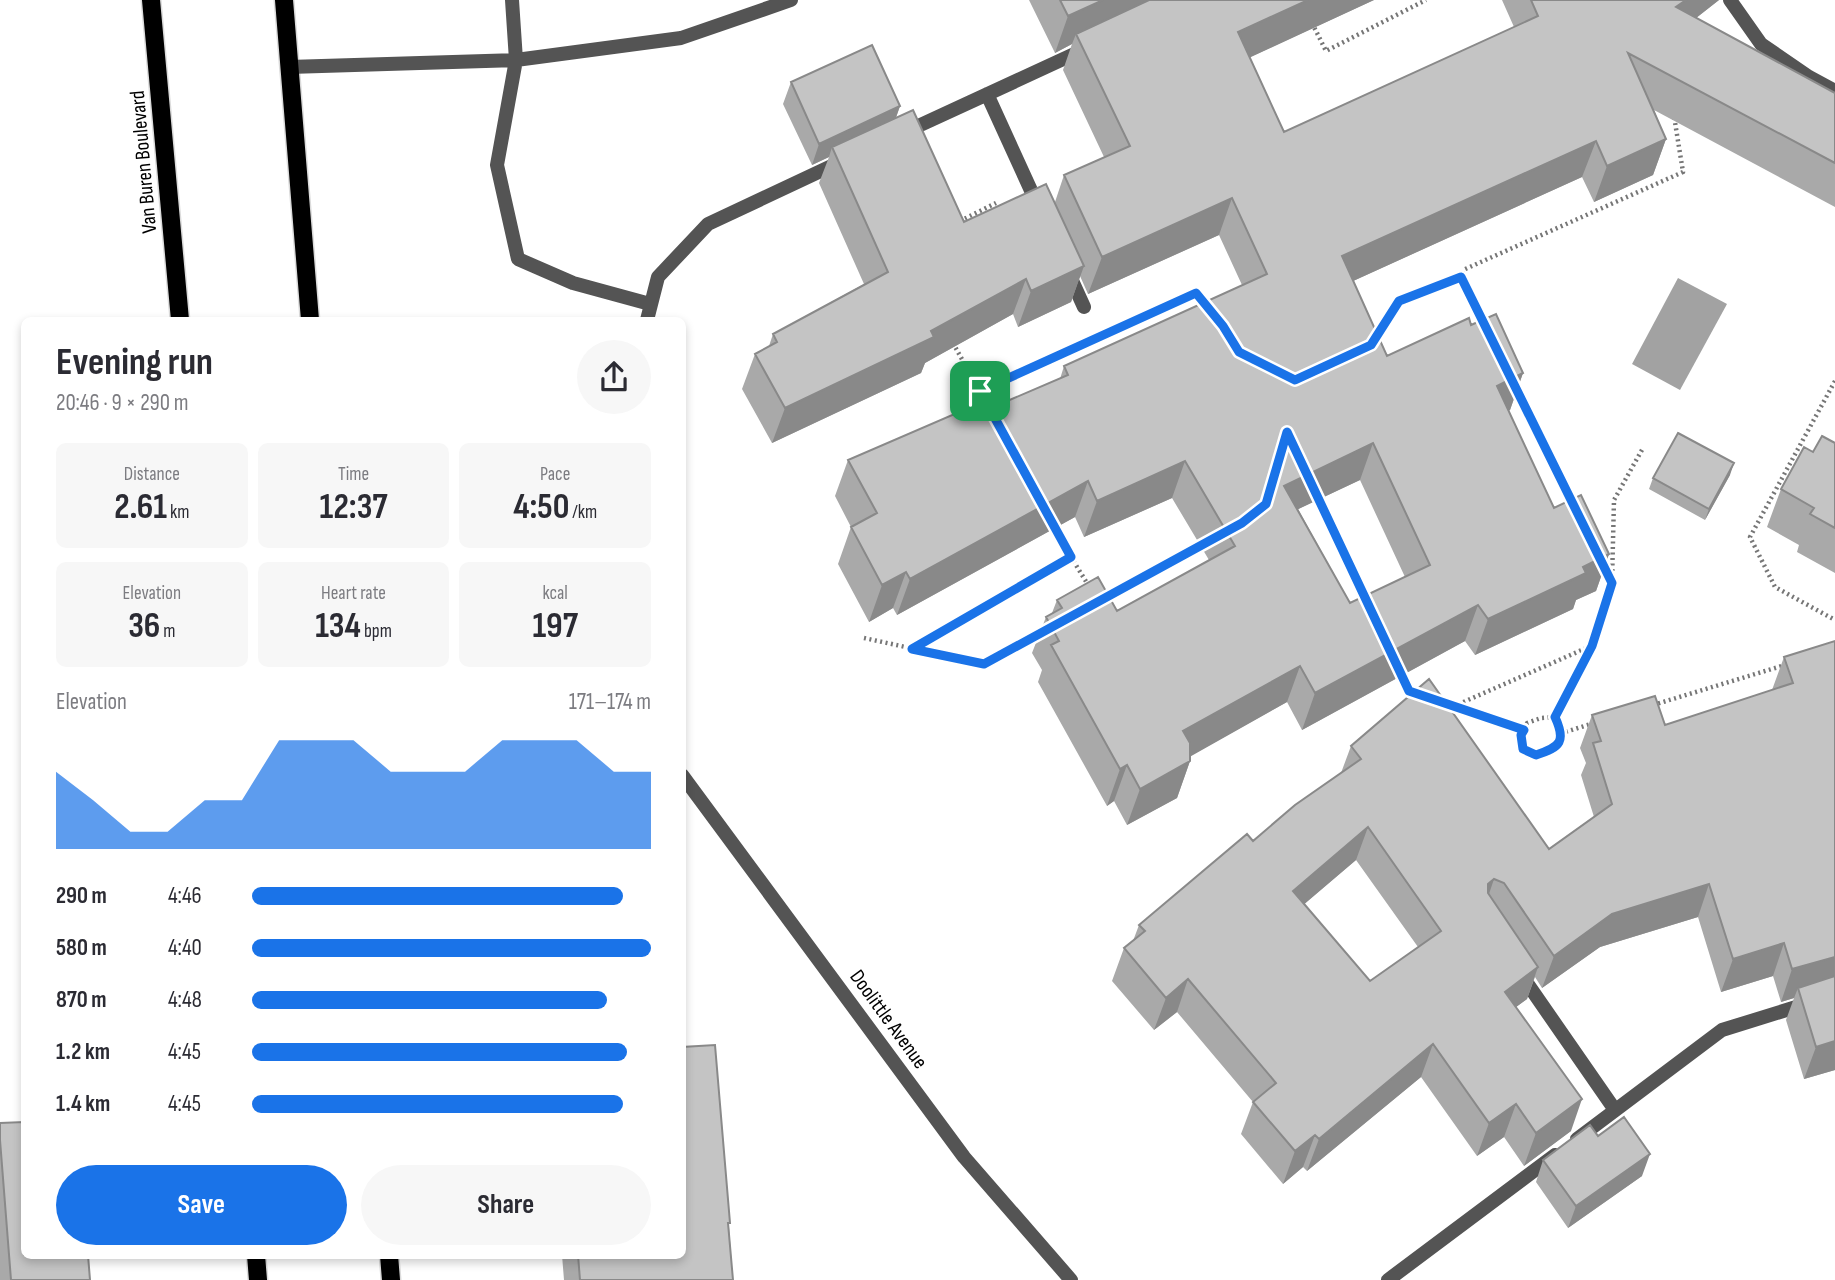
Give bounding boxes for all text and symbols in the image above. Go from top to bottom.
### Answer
street label: Van Buren Boulevard [125,90,162,234]
text: Evening run [56,340,213,385]
button: share [577,340,651,414]
pin [950,361,1010,421]
icon: arrive [961,372,999,410]
text: 20:46 · 9 × 290 m [56,389,188,417]
text: Distance [124,463,180,486]
text: Time [338,463,369,486]
text: Pace [540,463,570,486]
text: 2.61 [114,486,167,529]
text: 12:37 [319,486,388,529]
text: 4:50 [513,486,569,529]
text: km [167,501,189,524]
text: /km [569,501,597,524]
text: Elevation [123,582,181,605]
text: Heart rate [321,582,386,605]
text: kcal [543,582,568,605]
text: 36 [128,605,160,648]
text: 134 [315,605,361,648]
text: 197 [532,605,578,648]
text: m [160,620,176,643]
text: bpm [361,620,392,643]
text: Elevation [56,688,127,716]
text: 171–174 m [569,688,651,716]
text: 290 m [56,882,107,910]
text: 4:46 [168,882,202,910]
text: 580 m [56,934,107,962]
text: 4:40 [168,934,202,962]
street label: Doolittle Avenue [844,965,933,1074]
text: 870 m [56,986,107,1014]
text: 4:48 [168,986,202,1014]
text: 1.2 km [56,1038,110,1066]
text: 4:45 [168,1038,201,1066]
text: 1.4 km [56,1090,110,1118]
text: 4:45 [168,1090,201,1118]
button: Save [56,1165,347,1245]
button: Share [361,1165,651,1245]

